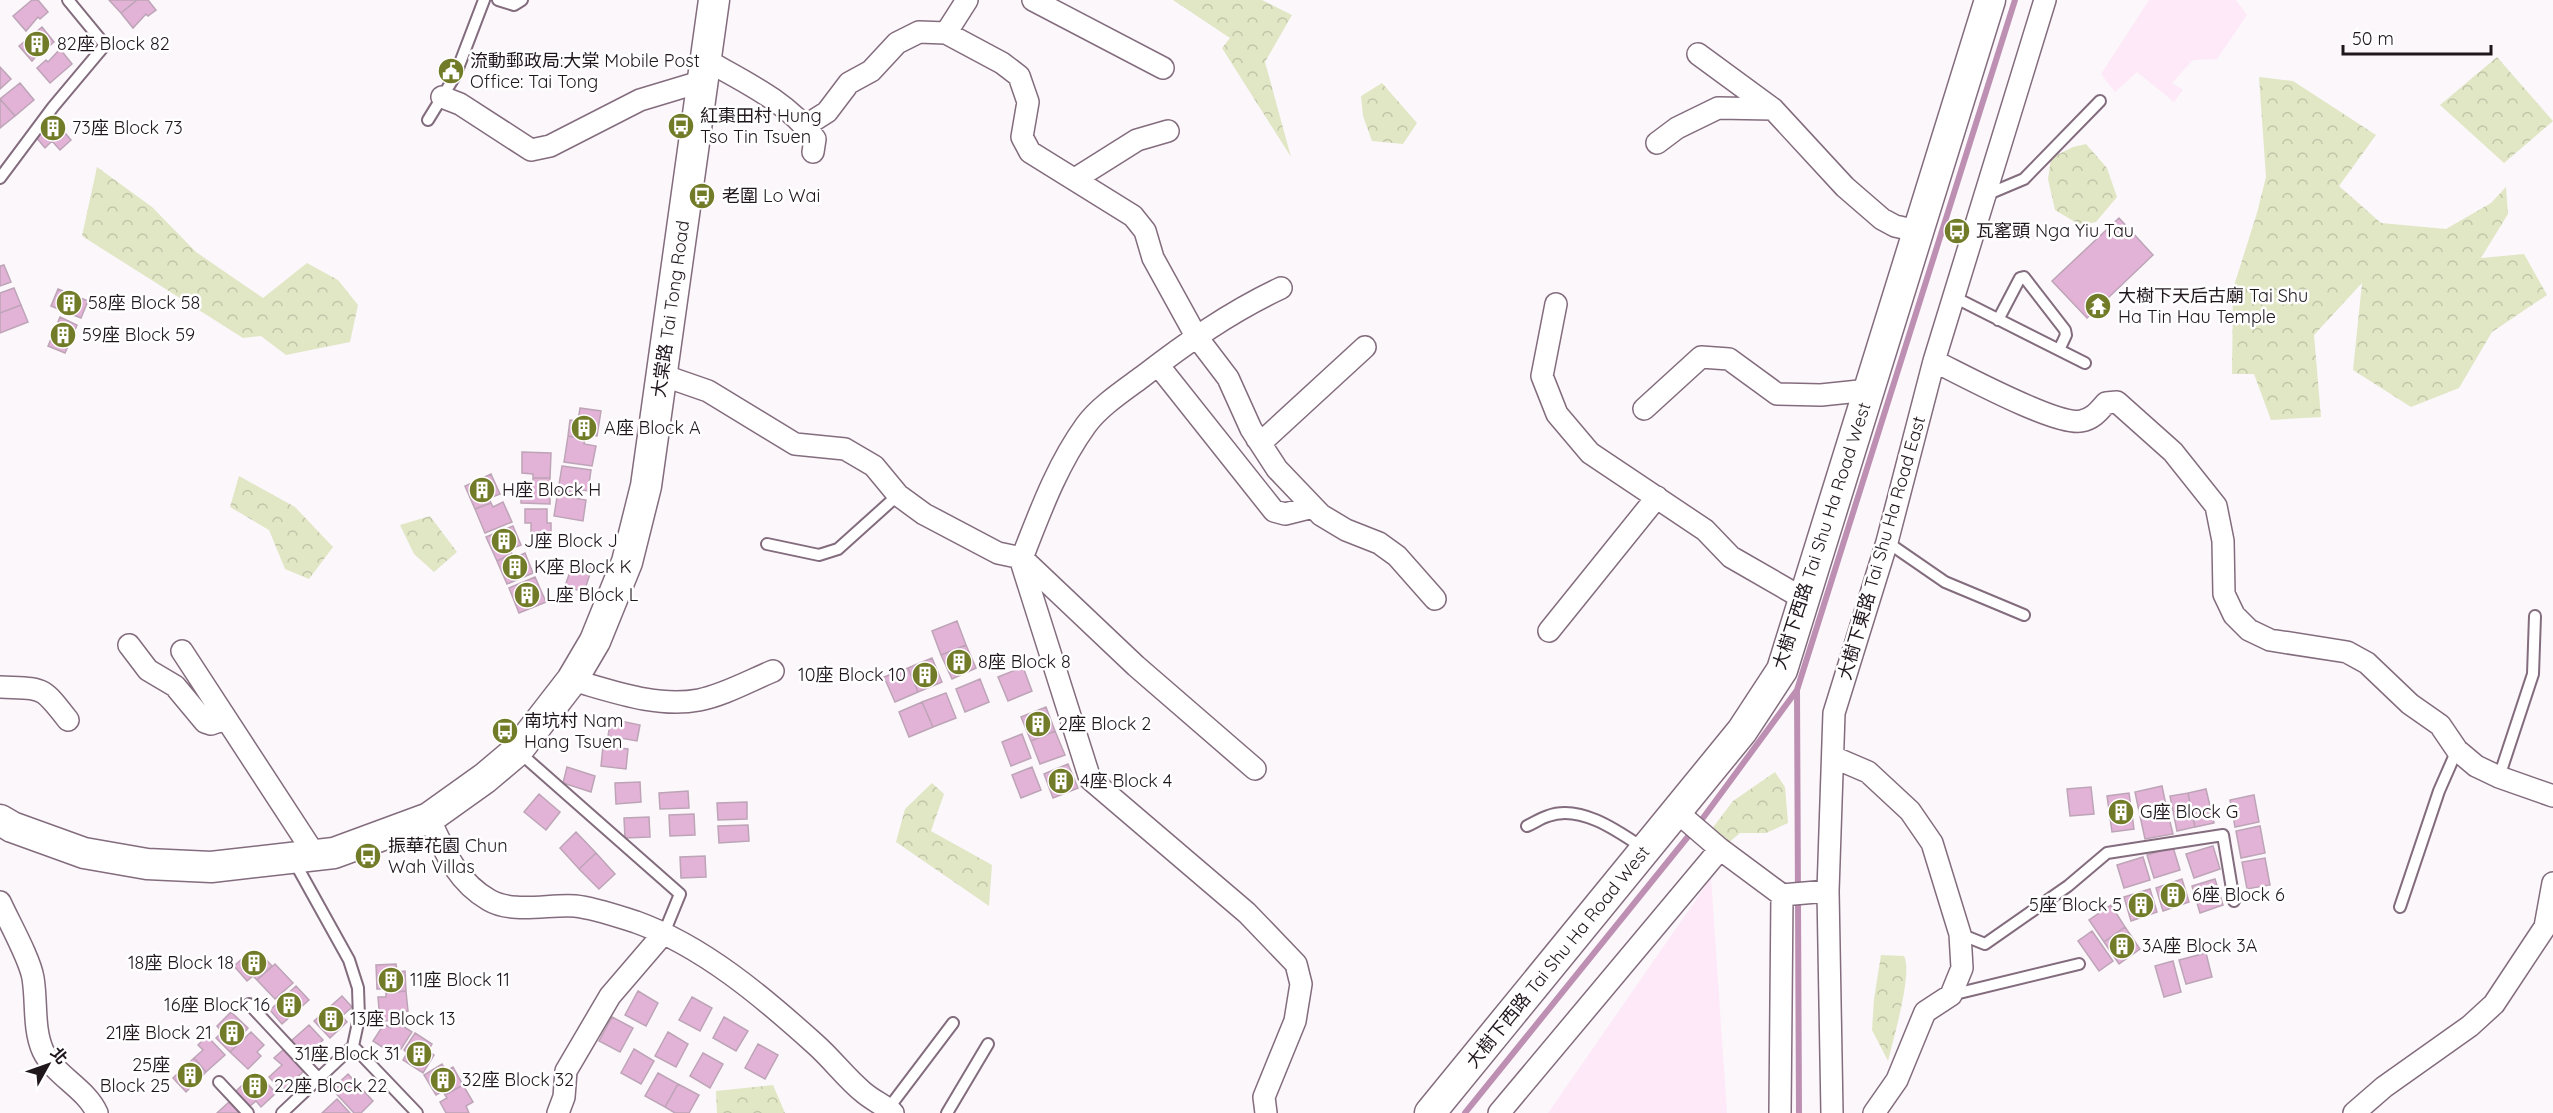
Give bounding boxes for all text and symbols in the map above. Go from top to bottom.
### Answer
scale bar [2343,18,2492,56]
text: 50 m [2352,27,2394,50]
building icon: 82座 Block 82 [22,29,52,59]
place label: 82座 Block 82 [57,32,170,55]
place label: 流動郵政局:大棠 Mobile Post Office: Tai Tong [470,49,700,93]
public building icon: 流動郵政局:大棠 Mobile Post Office: Tai Tong [436,56,466,86]
place label: 紅棗田村 Hung Tso Tin Tsuen [700,104,822,148]
bus stop icon: 紅棗田村 Hung Tso Tin Tsuen [666,111,696,141]
building icon: 73座 Block 73 [38,113,68,143]
place label: 73座 Block 73 [72,116,183,139]
bus stop icon: 老圍 Lo Wai [687,181,717,211]
place label: 老圍 Lo Wai [722,184,820,207]
bus stop icon: 瓦窰頭 Nga Yiu Tau [1942,216,1972,246]
street label: 大棠路 Tai Tong Road [647,219,694,399]
place label: 瓦窰頭 Nga Yiu Tau [1976,219,2134,242]
place label: 大樹下天后古廟 Tai Shu Ha Tin Hau Temple [2118,284,2308,328]
building icon: 58座 Block 58 [54,288,84,318]
place label: 58座 Block 58 [88,291,200,314]
temple icon: 大樹下天后古廟 Tai Shu Ha Tin Hau Temple [2083,291,2113,321]
building icon: 59座 Block 59 [48,320,78,350]
place label: 59座 Block 59 [82,323,195,346]
street label: 大樹下西路 Tai Shu Ha Road West [1767,399,1876,672]
building icon: A座 Block A [569,413,599,443]
street label: 大樹下東路 Tai Shu Ha Road East [1833,413,1930,682]
place label: A座 Block A [604,416,701,439]
building icon: H座 Block H [467,475,497,505]
place label: H座 Block H [502,478,601,501]
building icon: J座 Block J [489,526,519,556]
place label: J座 Block J [524,529,618,552]
building icon: K座 Block K [500,552,530,582]
place label: K座 Block K [534,555,632,578]
building icon: L座 Block L [512,580,542,610]
place label: L座 Block L [546,583,639,606]
building icon: 8座 Block 8 [944,647,974,677]
place label: 8座 Block 8 [978,650,1071,673]
building icon: 10座 Block 10 [910,660,940,690]
place label: 10座 Block 10 [798,663,906,686]
place label: 南坑村 Nam Hang Tsuen [524,709,623,753]
building icon: 2座 Block 2 [1023,709,1053,739]
place label: 2座 Block 2 [1058,712,1151,735]
bus stop icon: 南坑村 Nam Hang Tsuen [490,716,520,746]
building icon: 4座 Block 4 [1046,766,1076,796]
place label: 4座 Block 4 [1080,769,1172,792]
building icon: G座 Block G [2106,797,2136,827]
place label: G座 Block G [2140,800,2238,823]
place label: 振華花園 Chun Wah Villas [388,834,508,878]
bus stop icon: 振華花園 Chun Wah Villas [353,841,383,871]
street label: 大樹下西路 Tai Shu Ha Road West [1461,841,1654,1072]
building icon: 6座 Block 6 [2158,880,2188,910]
place label: 6座 Block 6 [2192,883,2285,906]
building icon: 5座 Block 5 [2126,890,2156,920]
place label: 5座 Block 5 [2029,893,2122,916]
building icon: 3A座 Block 3A [2107,931,2137,961]
place label: 3A座 Block 3A [2142,934,2258,957]
building icon: 18座 Block 18 [239,948,269,978]
place label: 18座 Block 18 [128,951,234,974]
building icon: 11座 Block 11 [376,965,406,995]
place label: 11座 Block 11 [410,968,510,991]
building icon: 16座 Block 16 [274,990,304,1020]
place label: 16座 Block 16 [164,993,270,1016]
building icon: 13座 Block 13 [316,1004,346,1034]
place label: 13座 Block 13 [350,1007,455,1030]
building icon: 21座 Block 21 [217,1018,247,1048]
place label: 21座 Block 21 [105,1021,212,1044]
north arrow [18,1035,78,1095]
building icon: 31座 Block 31 [404,1039,434,1069]
place label: 31座 Block 31 [295,1042,400,1065]
text: 北 [47,1043,72,1068]
place label: 25座 Block 25 [100,1053,170,1097]
building icon: 25座 Block 25 [175,1060,205,1090]
building icon: 32座 Block 32 [428,1065,458,1095]
place label: 32座 Block 32 [462,1068,574,1091]
building icon: 22座 Block 22 [240,1071,270,1101]
place label: 22座 Block 22 [274,1074,387,1097]

